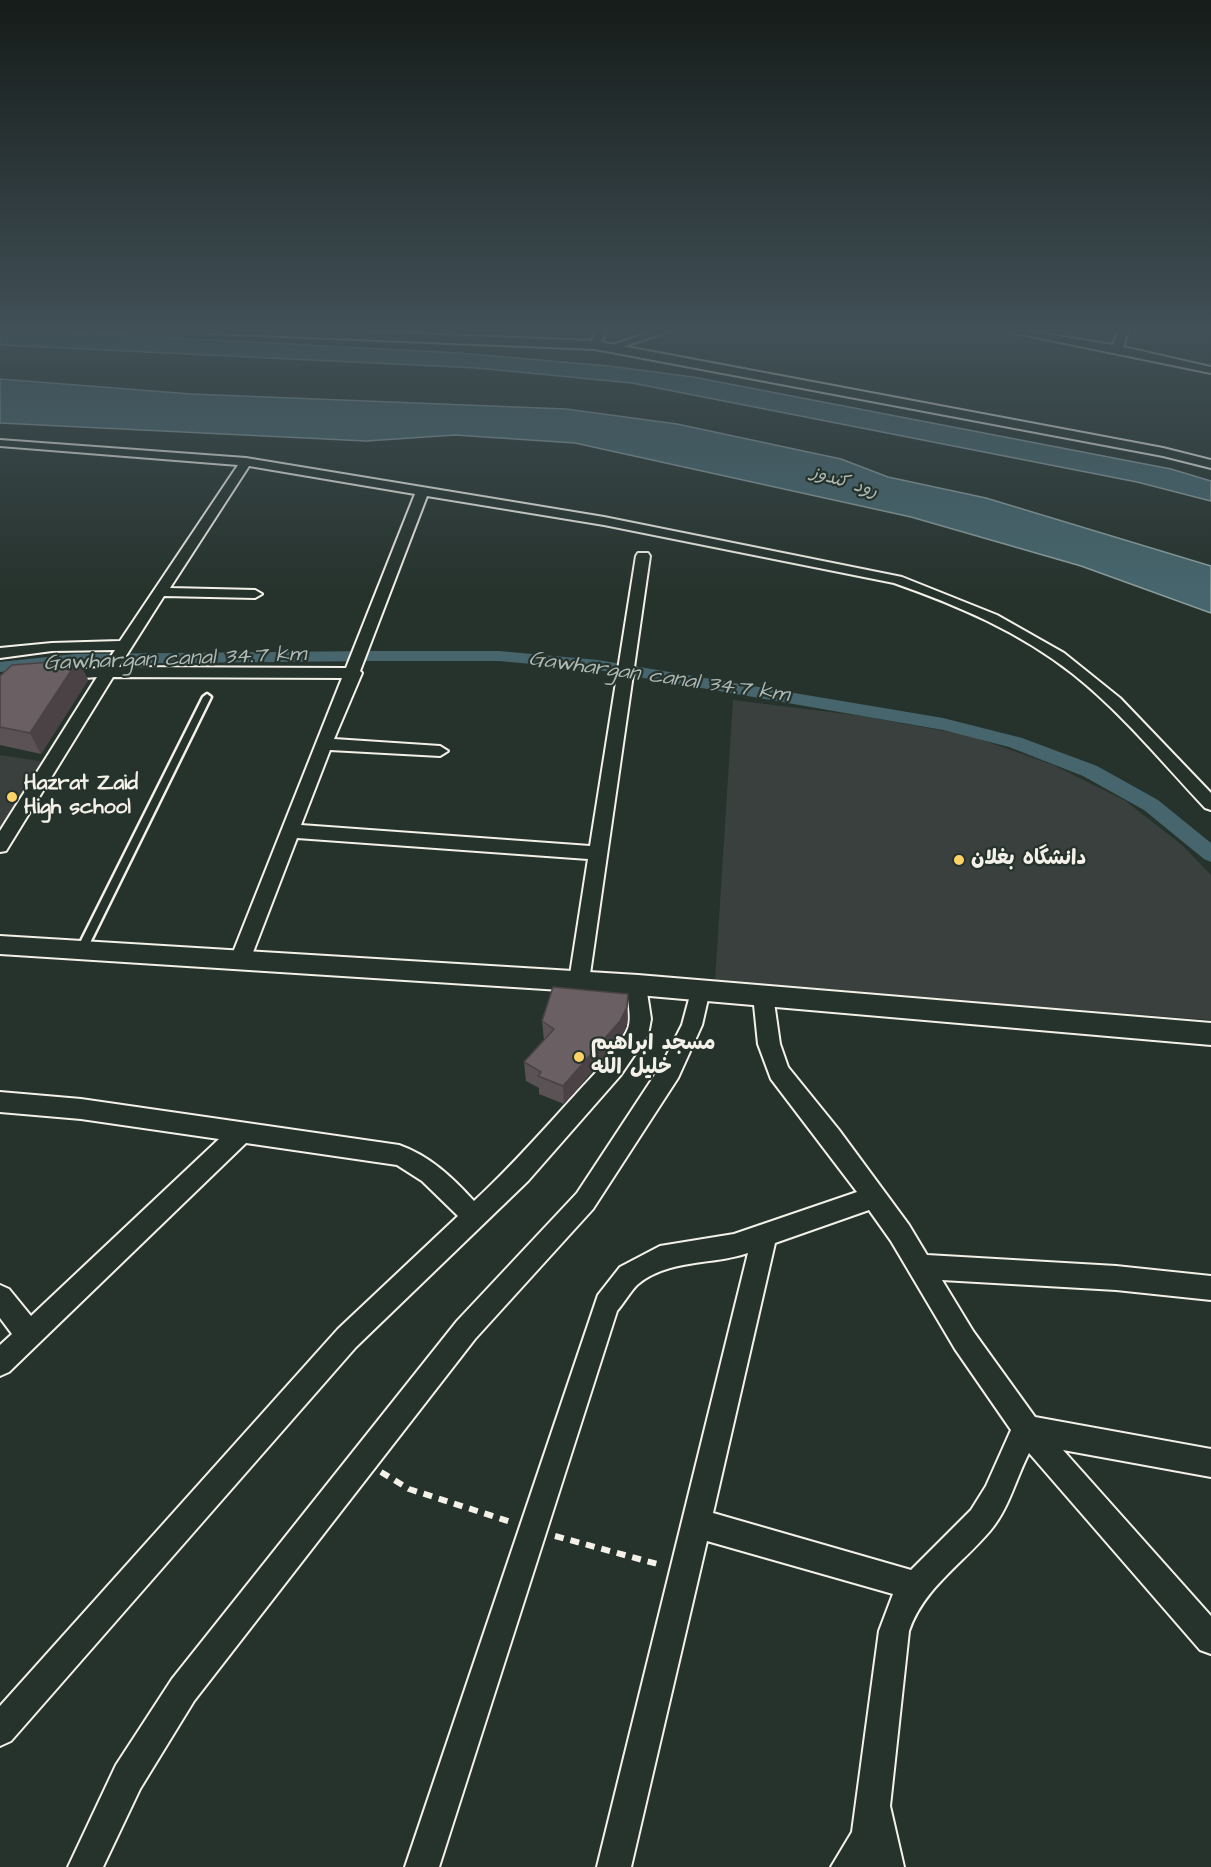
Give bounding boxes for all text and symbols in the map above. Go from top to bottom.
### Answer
water label: رود کندوز [808,463,880,503]
water label: Gawhargan canal 34.7 km [43,642,307,678]
water label: Gawhargan canal 34.7 km [527,647,791,709]
place label: Hazrat Zaid High school [24,772,138,822]
marker: Hazrat Zaid High school [5,790,19,804]
place label: دانشگاه بغلان [971,847,1086,873]
marker: دانشگاه بغلان [952,853,966,867]
place label: مسجد ابراهیم خلیل الله [591,1032,716,1082]
marker: مسجد ابراهیم خلیل الله [572,1050,586,1064]

